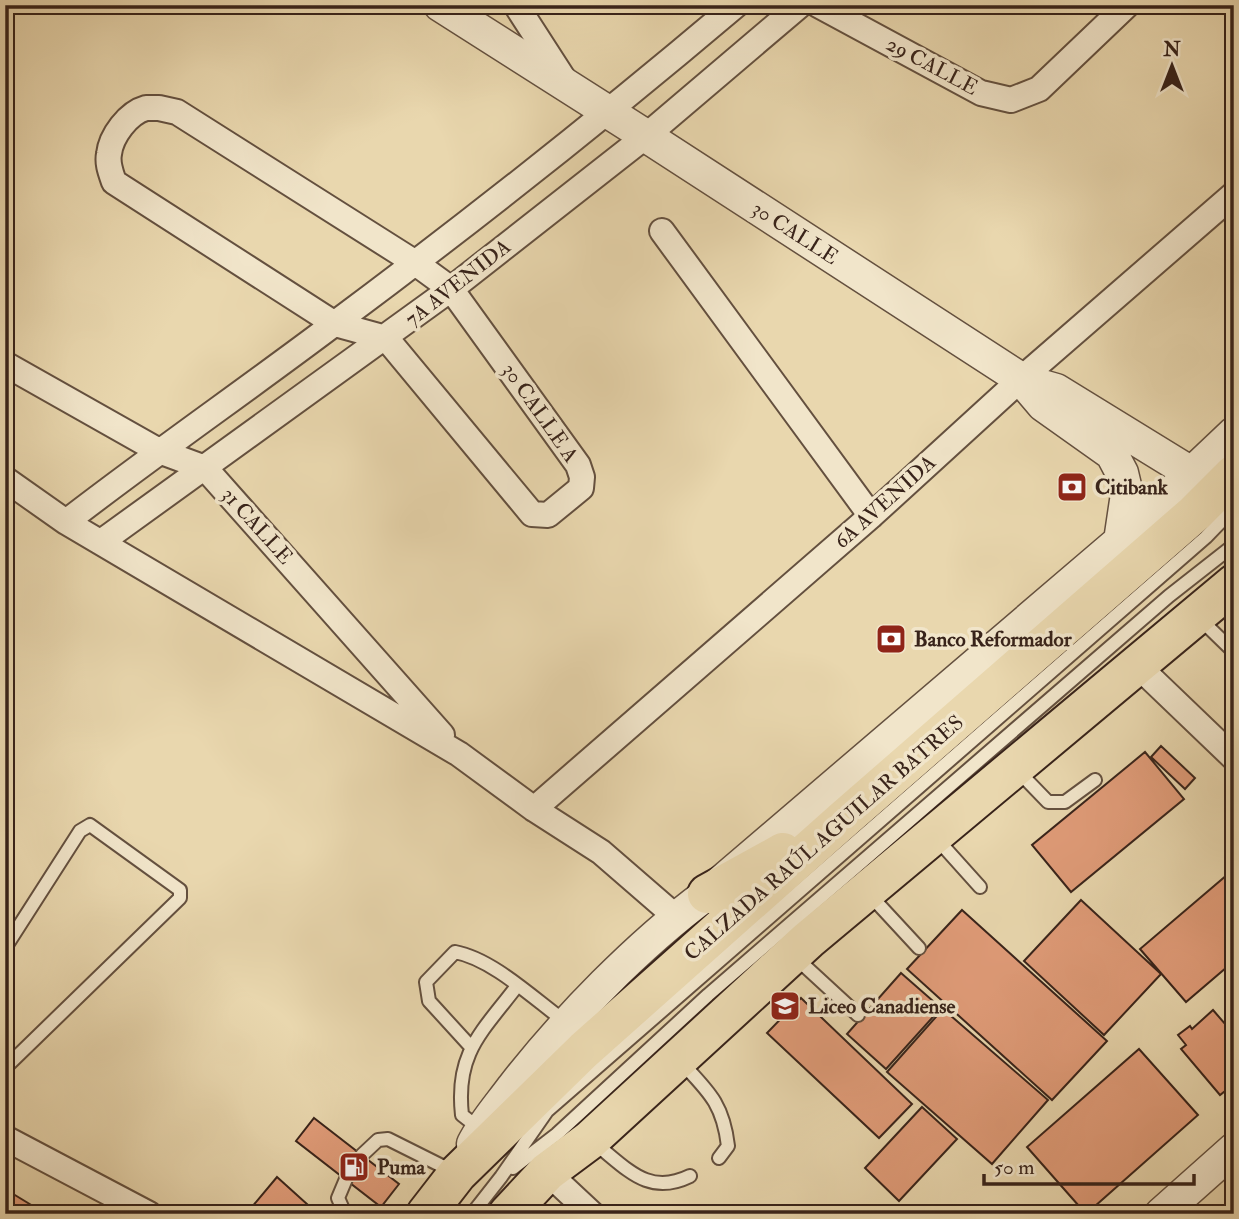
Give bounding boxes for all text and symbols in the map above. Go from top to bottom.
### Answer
street label: 29 CALLE [881,31,983,101]
north arrow [1138,32,1208,102]
text: N [1162,38,1181,62]
street label: 30 CALLE [747,195,843,271]
street label: 7A AVENIDA [400,233,516,333]
street label: 30 CALLE A [496,358,584,468]
street label: 6A AVENIDA [828,449,942,555]
bank icon: Citibank [1055,470,1089,504]
place label: Citibank [1095,474,1169,501]
street label: 31 CALLE [215,482,299,570]
bank icon: Banco Reformador [874,622,908,656]
place label: Banco Reformador [914,626,1073,653]
street label: CALZADA RAÚL AGUILAR BATRES [679,709,969,967]
school or university icon: Liceo Canadiense [768,989,802,1023]
place label: Liceo Canadiense [808,993,955,1020]
scale bar [984,1142,1194,1186]
fuel station icon: Puma [337,1150,371,1184]
place label: Puma [377,1154,426,1181]
text: 50 m [994,1154,1035,1181]

